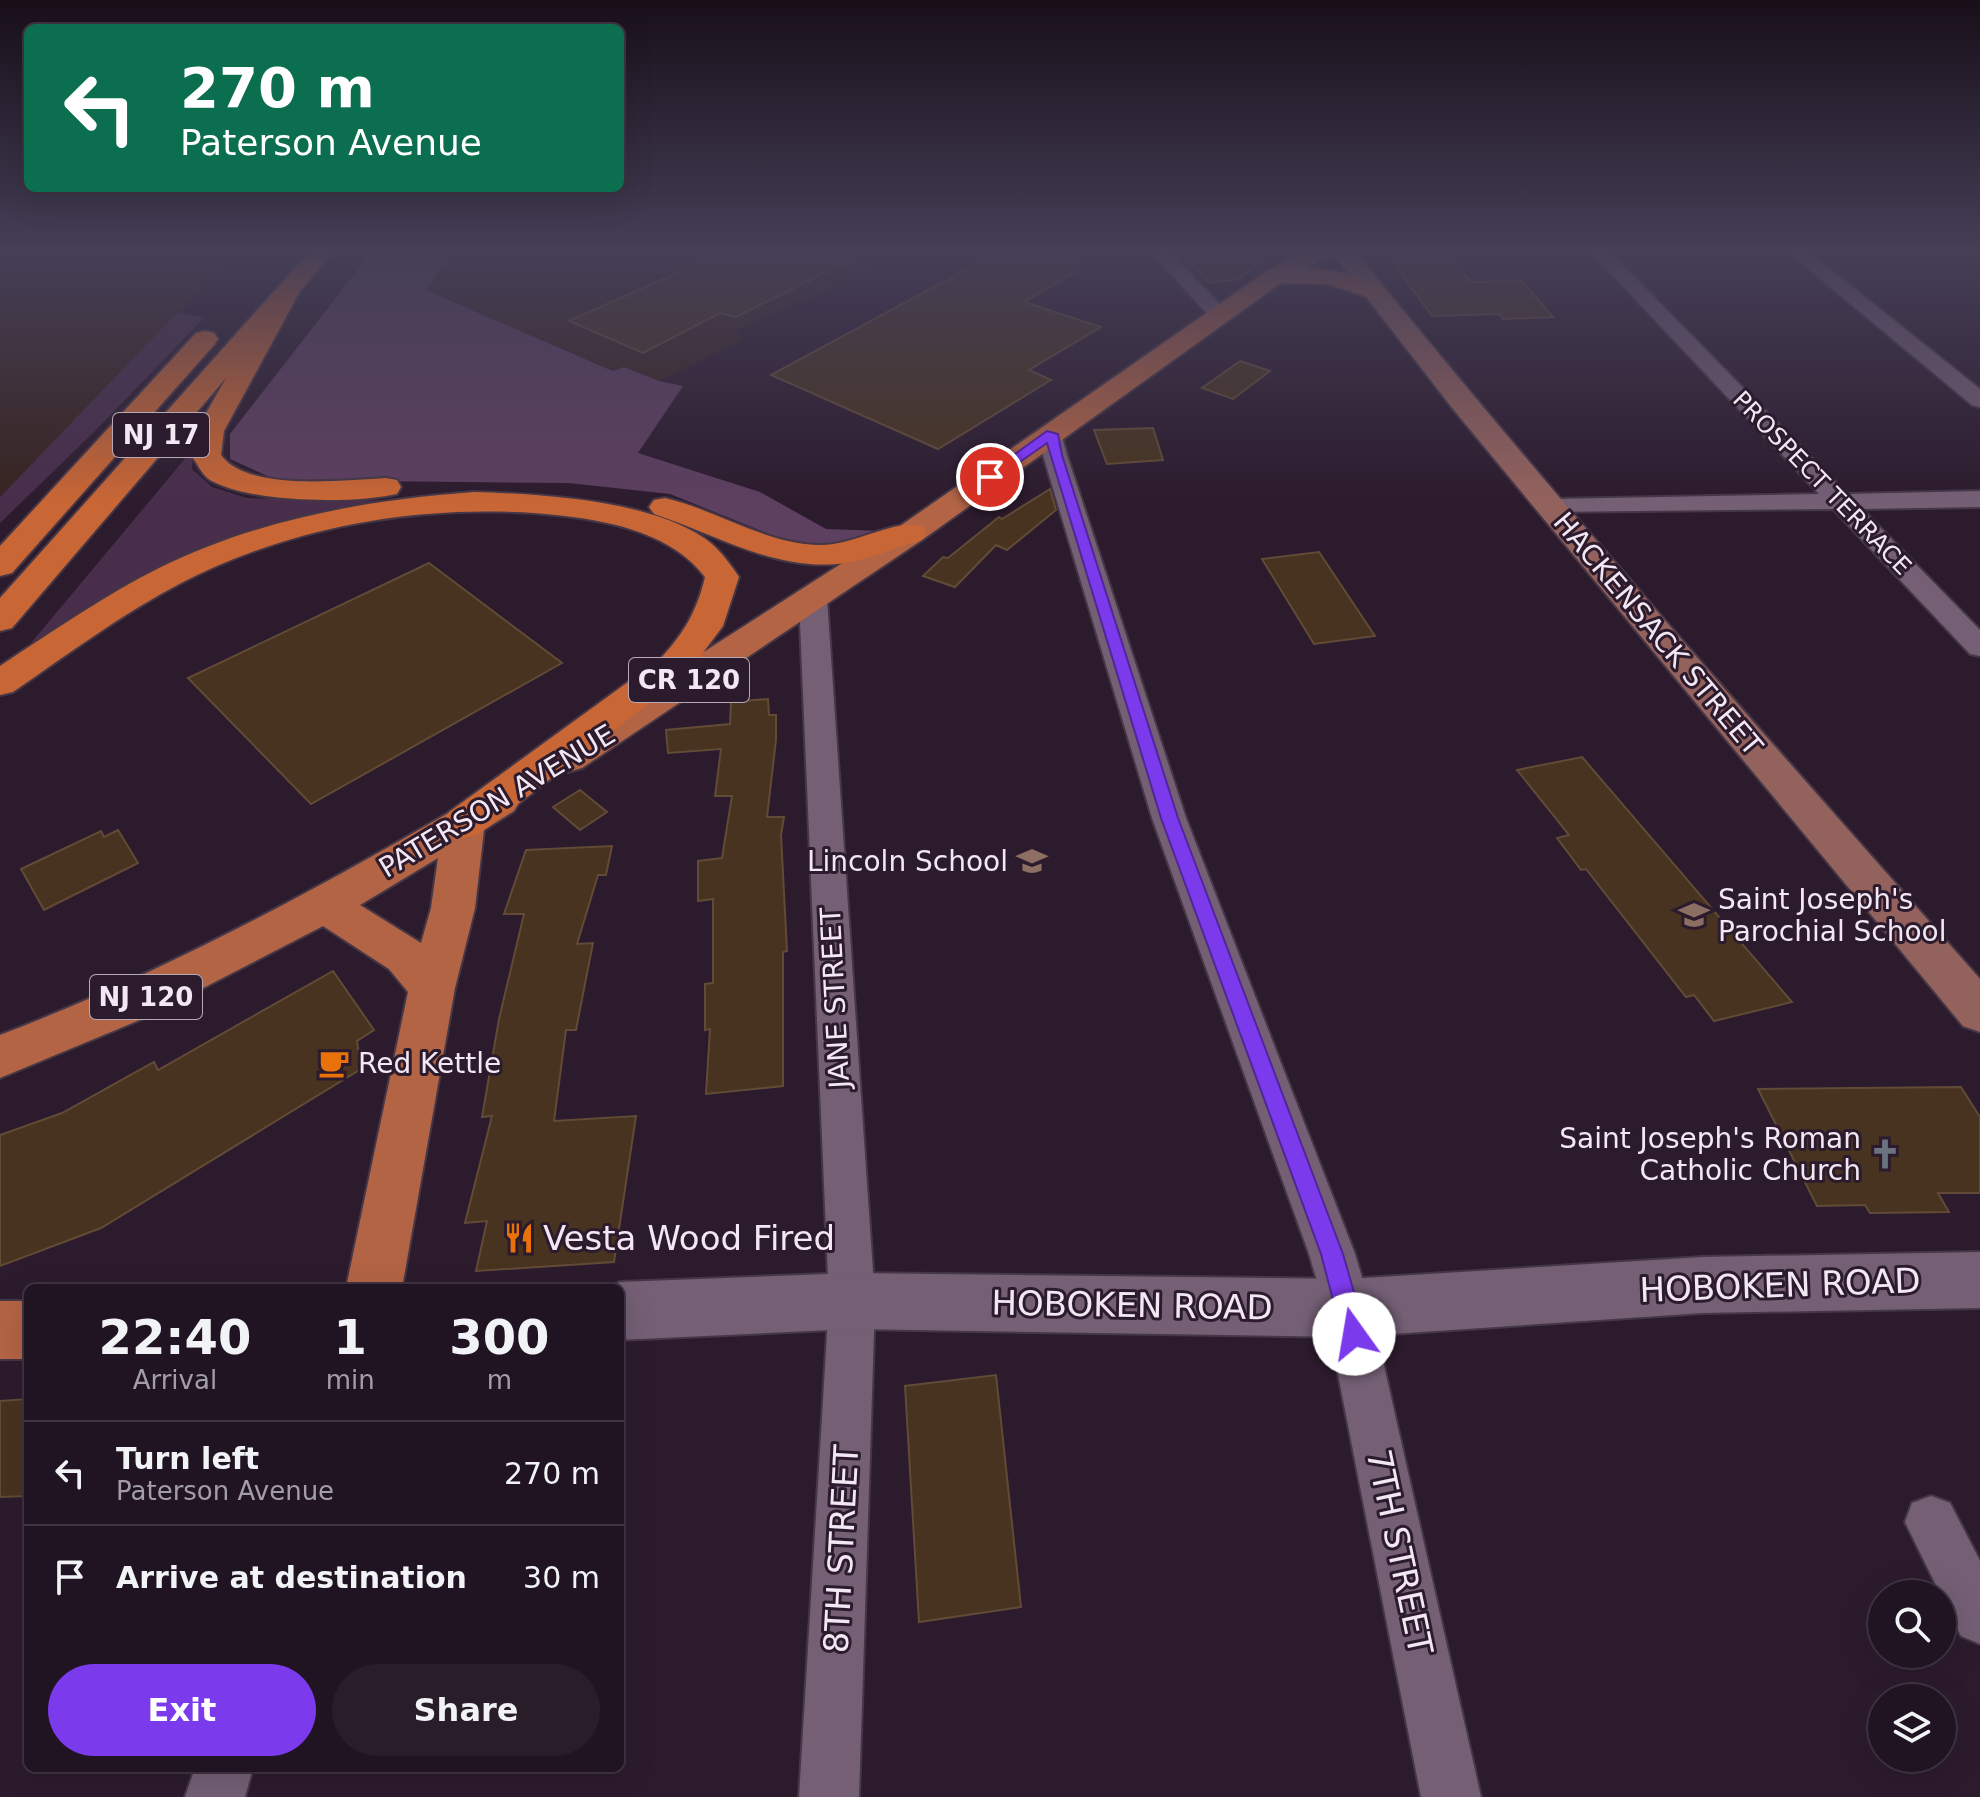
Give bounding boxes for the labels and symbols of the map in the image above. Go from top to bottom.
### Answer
street label: PROSPECT TERRACE [1727,385,1917,581]
road number: NJ 17 [113,413,209,457]
pin [956,443,1024,511]
street label: HACKENSACK STREET [1547,506,1770,763]
road number: CR 120 [629,658,749,702]
street label: PATERSON AVENUE [373,717,621,885]
school or university icon: Lincoln School [1015,844,1049,878]
place label: Lincoln School [807,845,1008,878]
place label: Saint Joseph's Parochial School [1718,883,1947,948]
school or university icon: Saint Joseph's Parochial School [1677,898,1711,932]
street label: JANE STREET [814,906,856,1091]
road number: NJ 120 [90,975,202,1019]
cafe icon: Red Kettle [317,1046,351,1080]
place label: Red Kettle [358,1047,501,1080]
place label: Saint Joseph's Roman Catholic Church [1559,1122,1861,1187]
church icon: Saint Joseph's Roman Catholic Church [1868,1137,1902,1171]
place label: Vesta Wood Fired [543,1218,835,1258]
restaurant icon: Vesta Wood Fired [502,1221,536,1255]
street label: HOBOKEN ROAD [1639,1260,1921,1310]
street label: HOBOKEN ROAD [991,1283,1273,1327]
position arrow [1312,1292,1396,1376]
street label: 8TH STREET [816,1444,866,1654]
street label: 7TH STREET [1359,1446,1441,1658]

